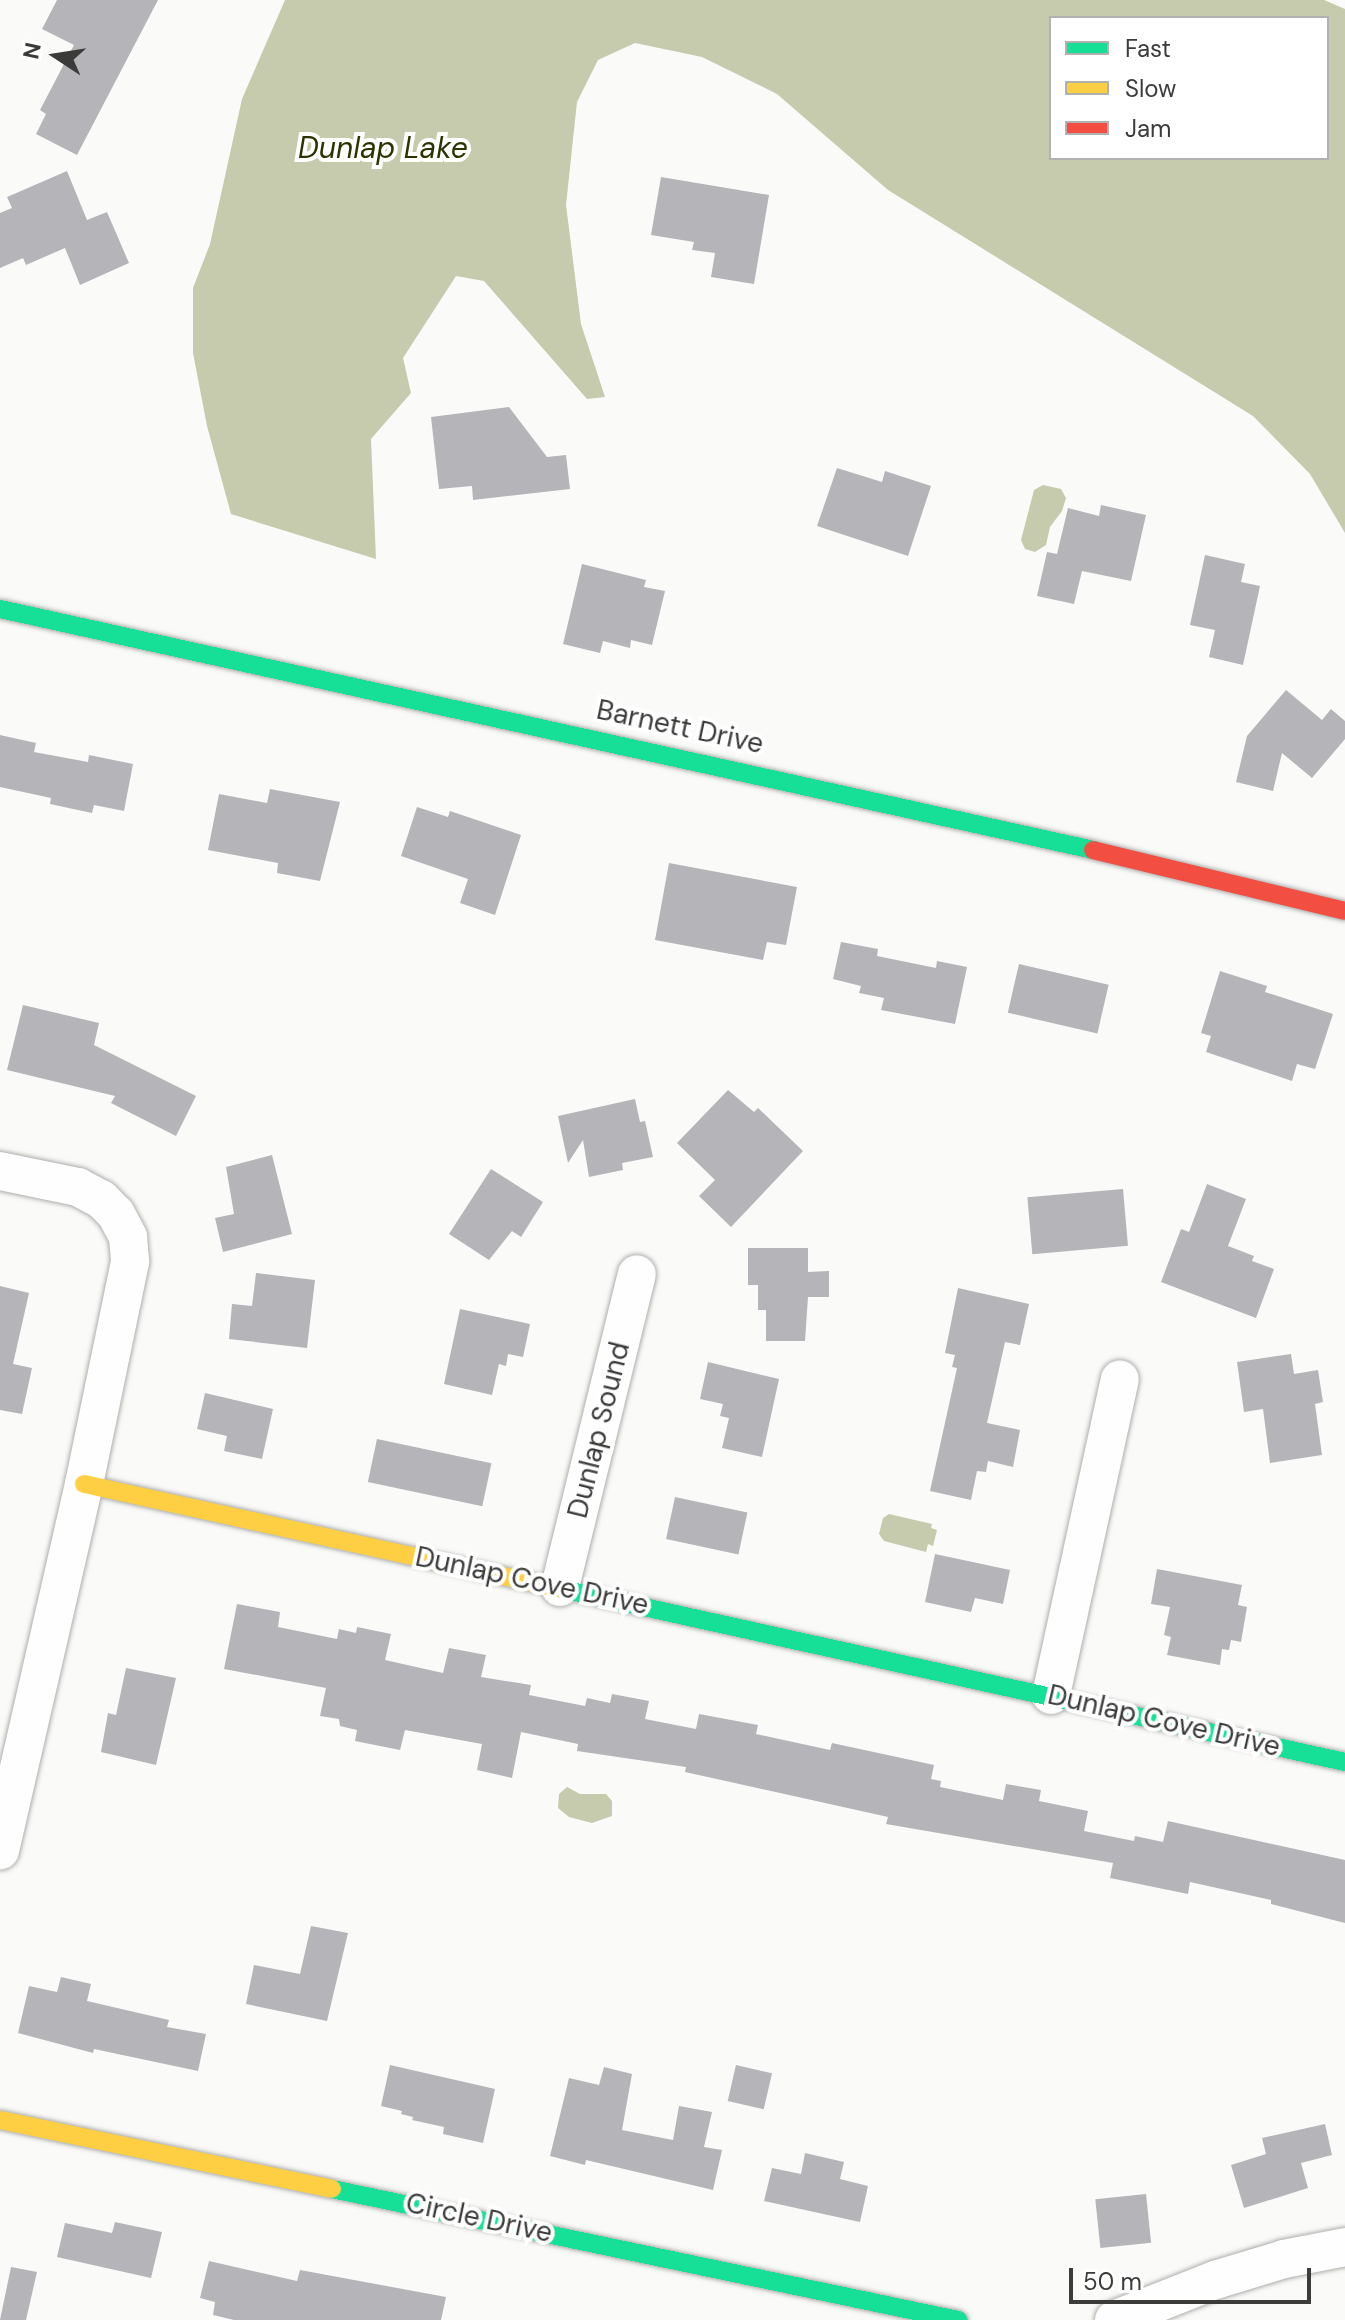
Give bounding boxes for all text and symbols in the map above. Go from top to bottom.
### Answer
north arrow [16,16,96,96]
legend [1049,16,1329,160]
text: Fast [1125,33,1171,64]
text: N [16,40,48,62]
text: Slow [1125,73,1176,104]
text: Jam [1125,113,1171,144]
water label: Dunlap Lake [298,130,468,166]
street label: Barnett Drive [594,693,766,761]
street label: Dunlap Sound [561,1338,637,1522]
street label: Dunlap Cove Drive [412,1540,652,1622]
street label: Dunlap Cove Drive [1045,1678,1283,1764]
street label: Circle Drive [403,2186,555,2250]
scale bar [1073,2252,1315,2302]
text: 50 m [1083,2266,1142,2297]

